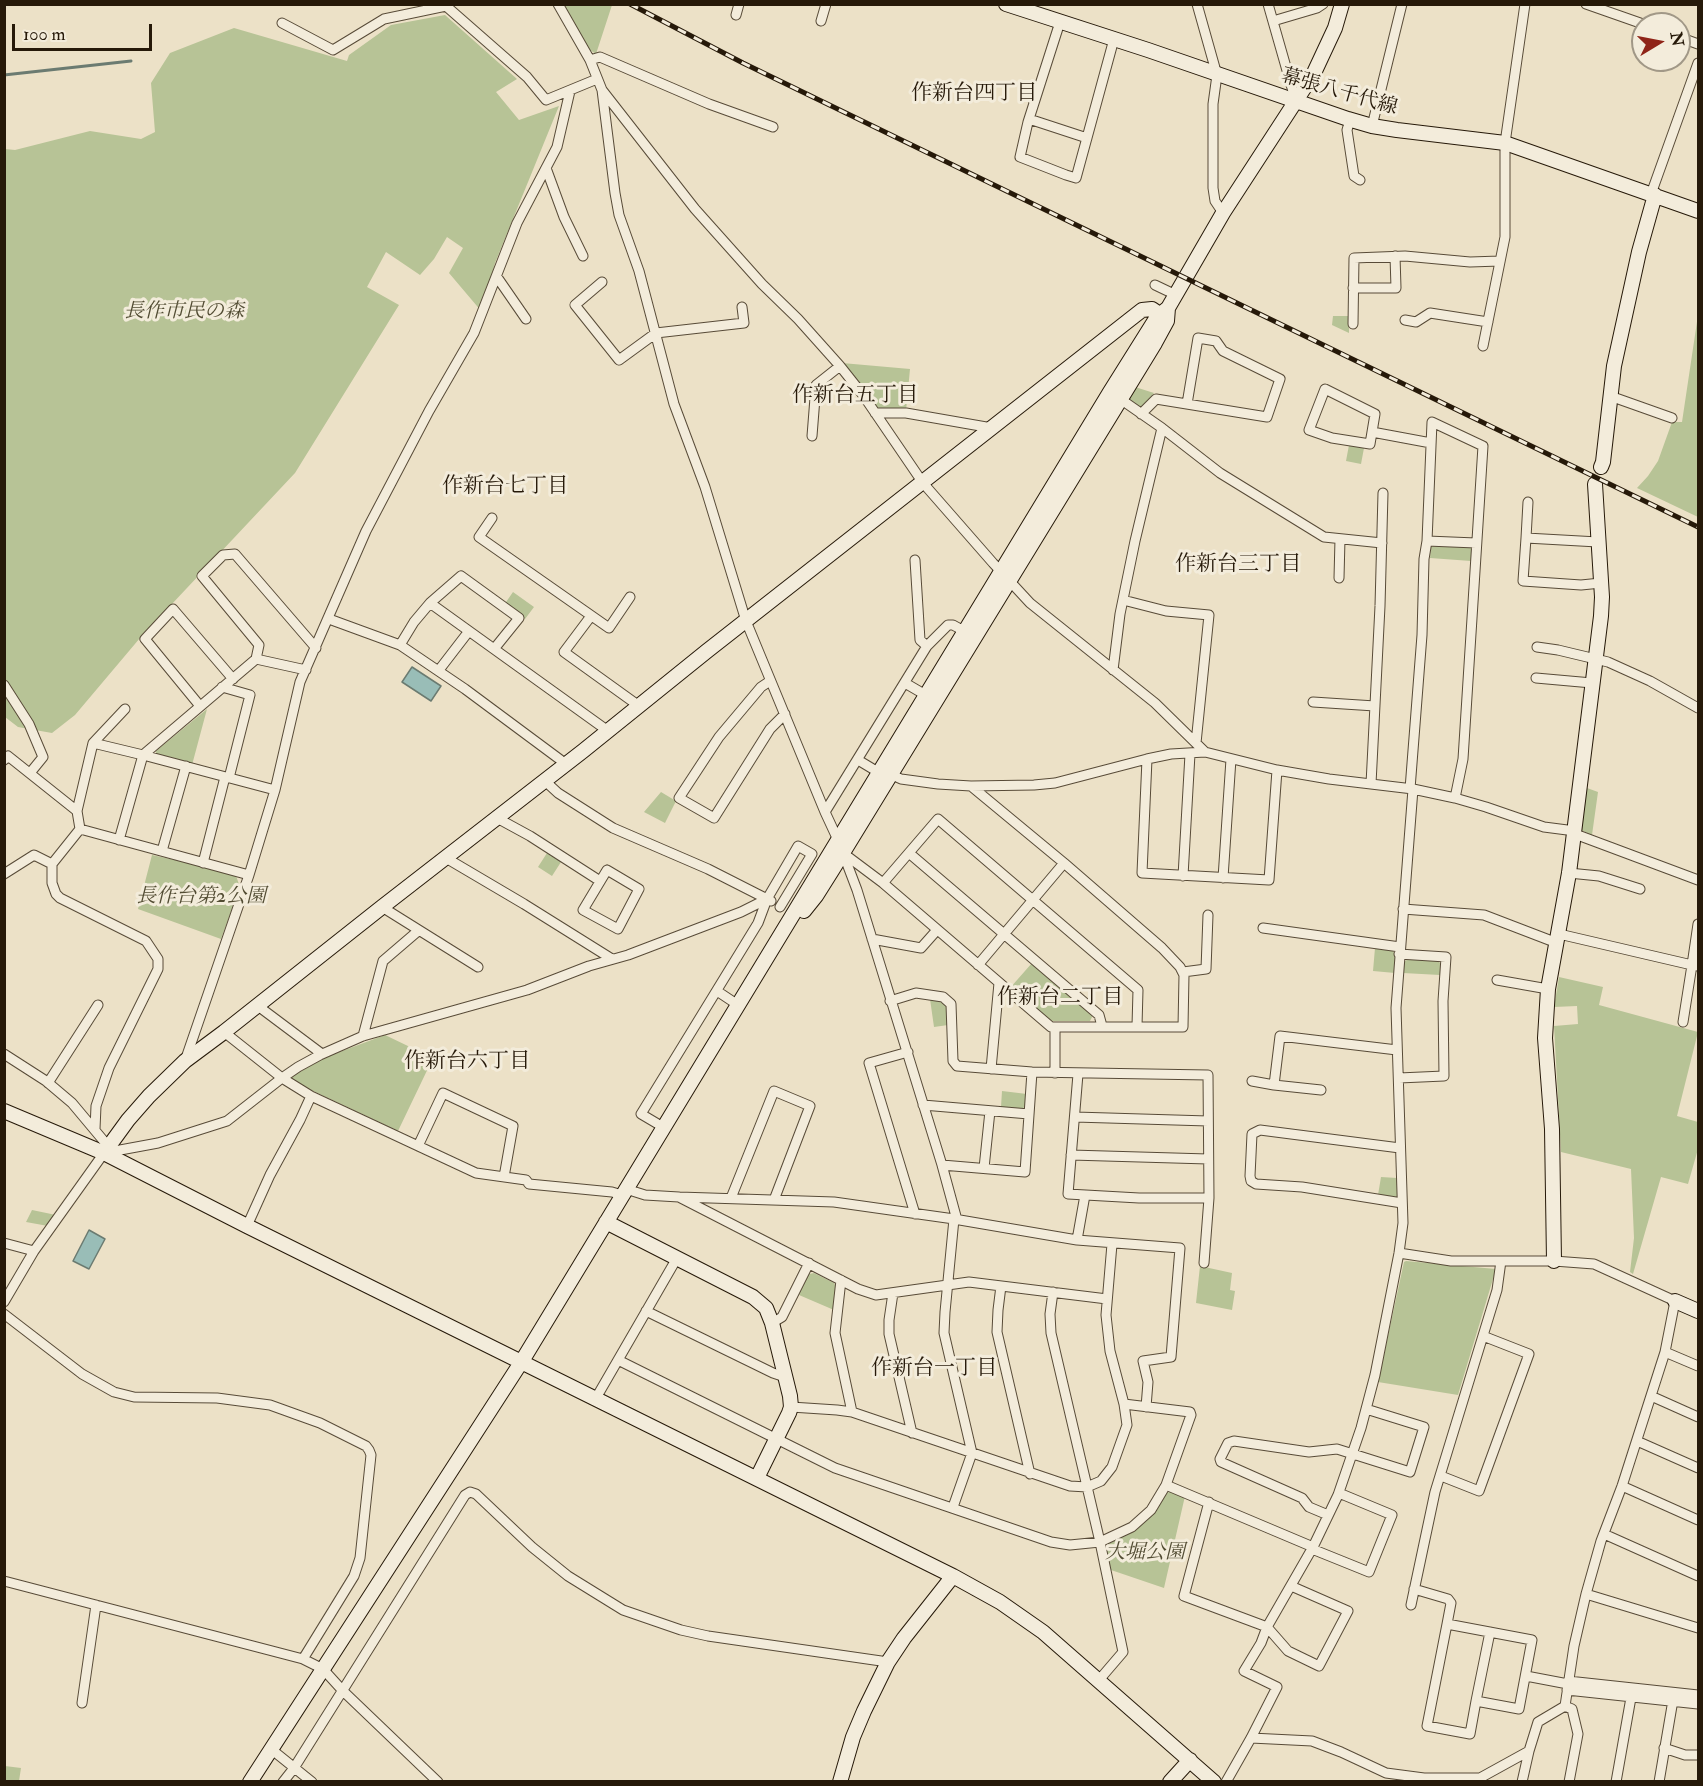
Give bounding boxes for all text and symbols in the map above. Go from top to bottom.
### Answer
scale bar [15,12,154,50]
north arrow [1631,12,1691,72]
text: 100 m [23,23,66,46]
text: N [1666,30,1688,48]
street label: 幕張八千代線 [1278,65,1400,121]
district label: 作新台四丁目 [911,81,1037,107]
park label: 長作市民の森 [124,301,244,325]
district label: 作新台五丁目 [792,383,918,409]
district label: 作新台七丁目 [442,474,568,500]
district label: 作新台三丁目 [1175,552,1301,578]
park label: 長作台第2公園 [136,886,266,910]
district label: 作新台二丁目 [997,985,1123,1011]
district label: 作新台六丁目 [404,1049,530,1075]
district label: 作新台一丁目 [871,1356,997,1382]
park label: 大堀公園 [1105,1542,1185,1566]

